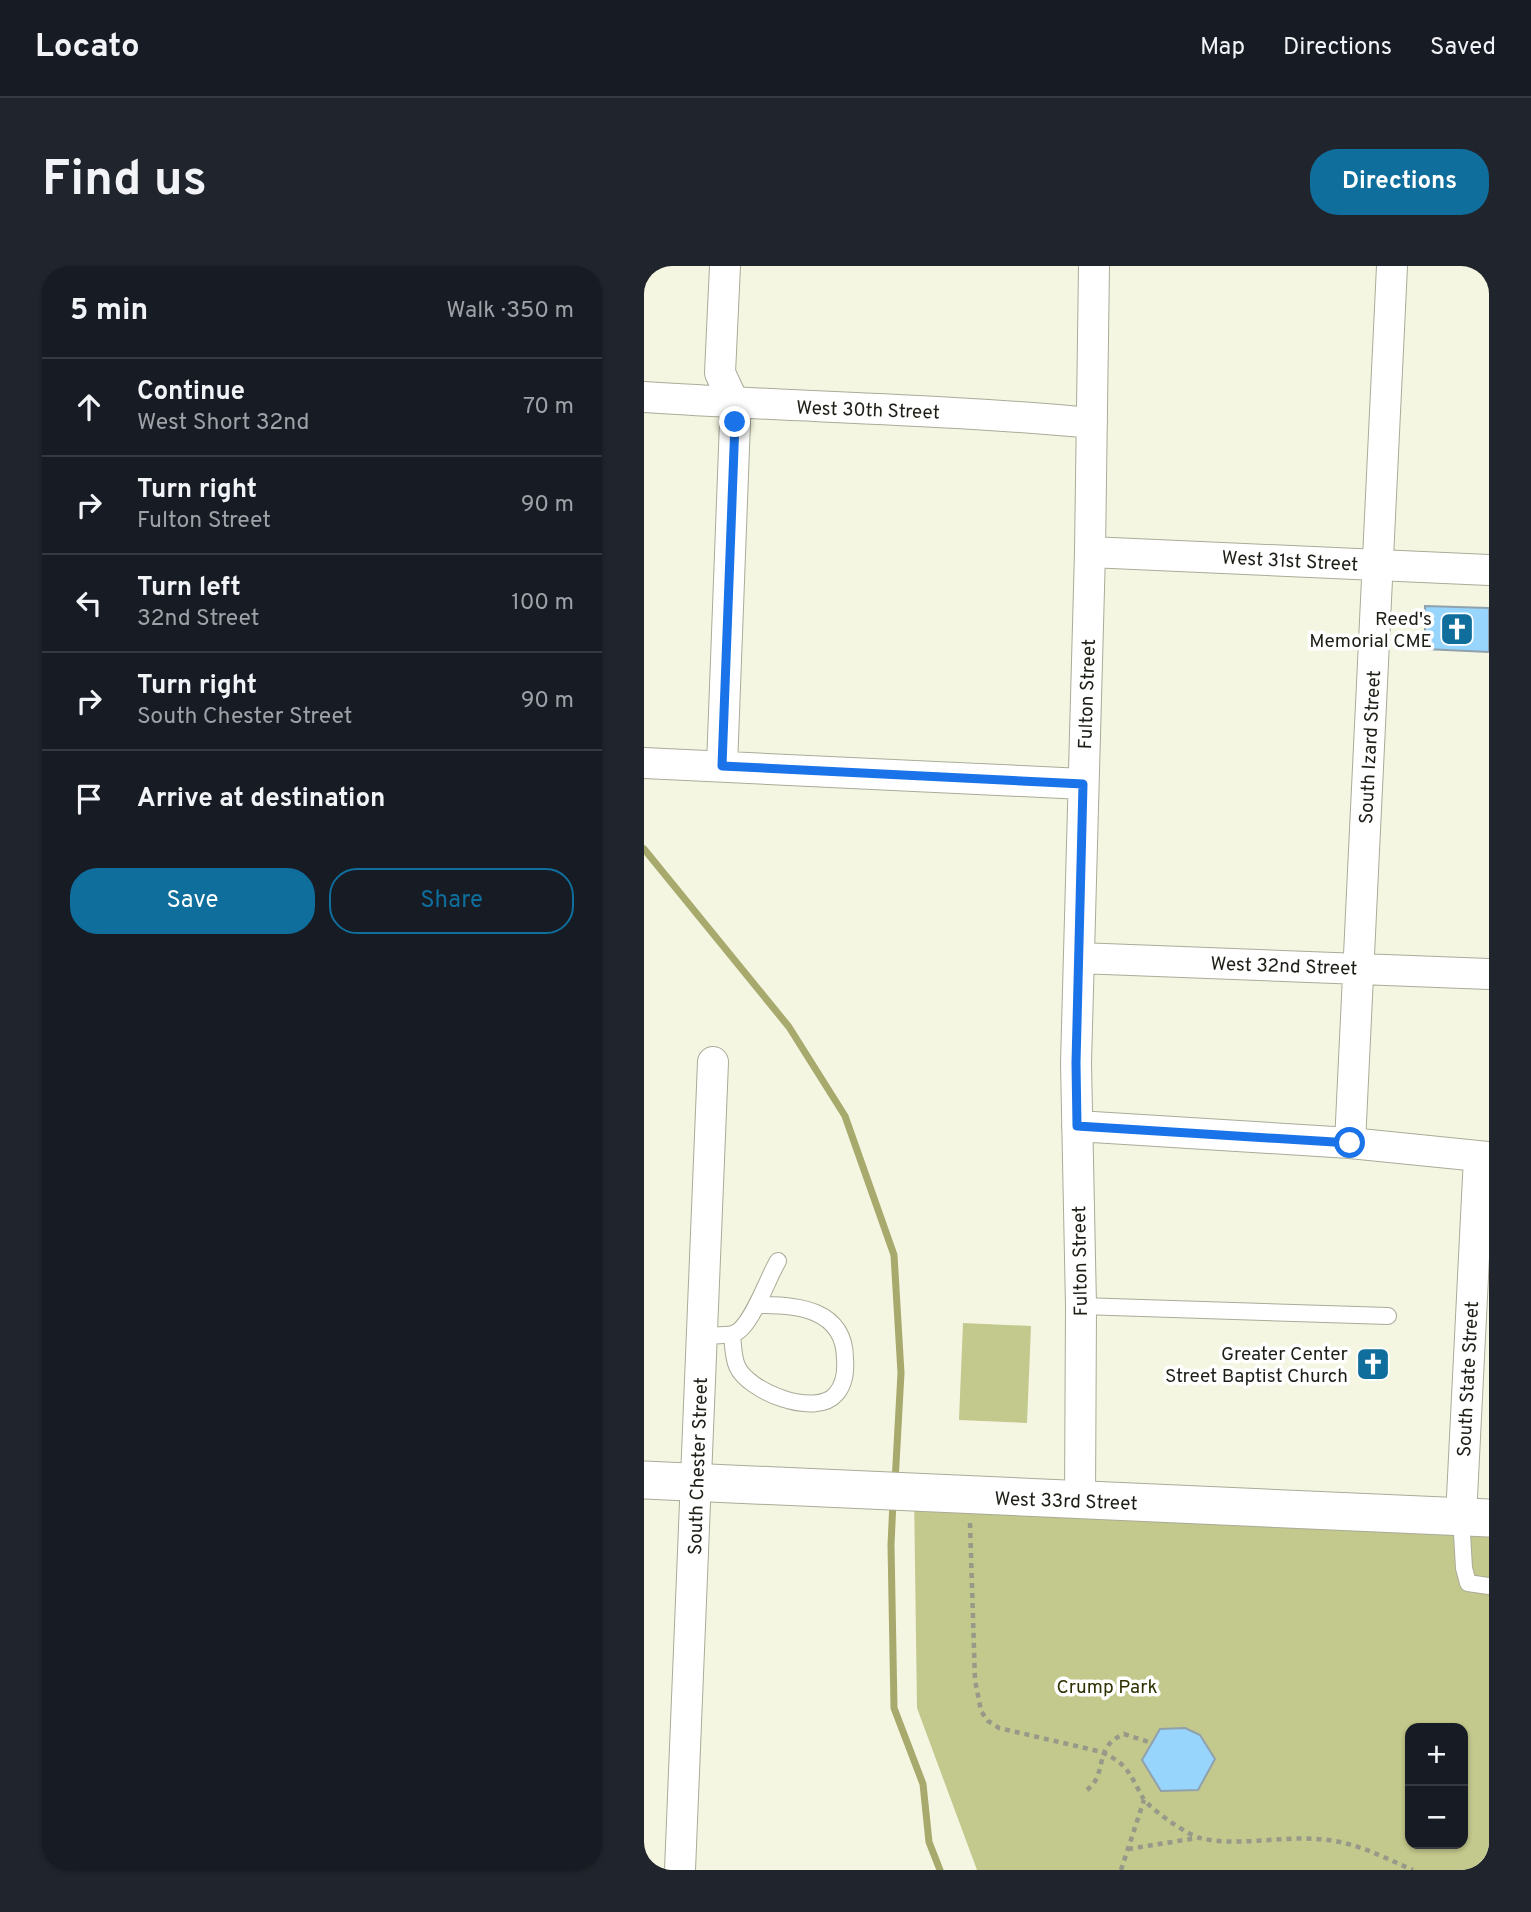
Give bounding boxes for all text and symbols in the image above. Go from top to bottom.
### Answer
text: Locato [35,27,140,69]
text: Map [1200,33,1245,63]
text: Directions [1283,33,1392,63]
text: Saved [1430,33,1496,63]
button: Directions [1310,149,1489,215]
text: Find us [42,151,207,213]
text: 5 min [70,293,148,330]
text: Walk · 350 m [446,297,574,326]
text: Continue [137,376,245,409]
icon: ahead [70,388,108,426]
text: 70 m [523,393,574,422]
street label: West 30th Street [796,396,940,425]
route end [719,406,750,437]
text: West Short 32nd [137,409,310,438]
text: Turn right [137,474,257,507]
icon: right [70,486,108,524]
text: 90 m [521,491,574,520]
text: Fulton Street [137,507,271,536]
street label: West 31st Street [1221,546,1359,578]
text: Turn left [137,572,241,605]
icon: left [70,584,108,622]
text: 100 m [511,589,574,618]
text: 32nd Street [137,605,259,634]
place label: Reed's Memorial CME [1309,608,1432,654]
church icon: Reed's Memorial CME [1438,610,1476,648]
street label: Fulton Street [1074,638,1102,750]
text: Turn right [137,670,257,703]
street label: South Izard Street [1355,670,1387,825]
icon: right [70,682,108,720]
text: 90 m [521,687,574,716]
text: South Chester Street [137,703,352,732]
icon: arrive [70,780,108,818]
text: Arrive at destination [137,783,385,816]
button: Save [70,868,315,934]
button: Share [329,868,574,934]
street label: West 32nd Street [1210,952,1358,982]
route start [1334,1127,1365,1158]
street label: Fulton Street [1068,1205,1094,1317]
street label: South State Street [1453,1300,1485,1458]
place label: Greater Center Street Baptist Church [1165,1343,1349,1389]
church icon: Greater Center Street Baptist Church [1354,1345,1392,1383]
street label: South Chester Street [684,1377,714,1555]
street label: West 33rd Street [994,1488,1138,1516]
park label: Crump Park [1056,1676,1158,1700]
map controls [1405,1723,1468,1849]
button: + [1405,1723,1468,1786]
button: − [1405,1786,1468,1849]

